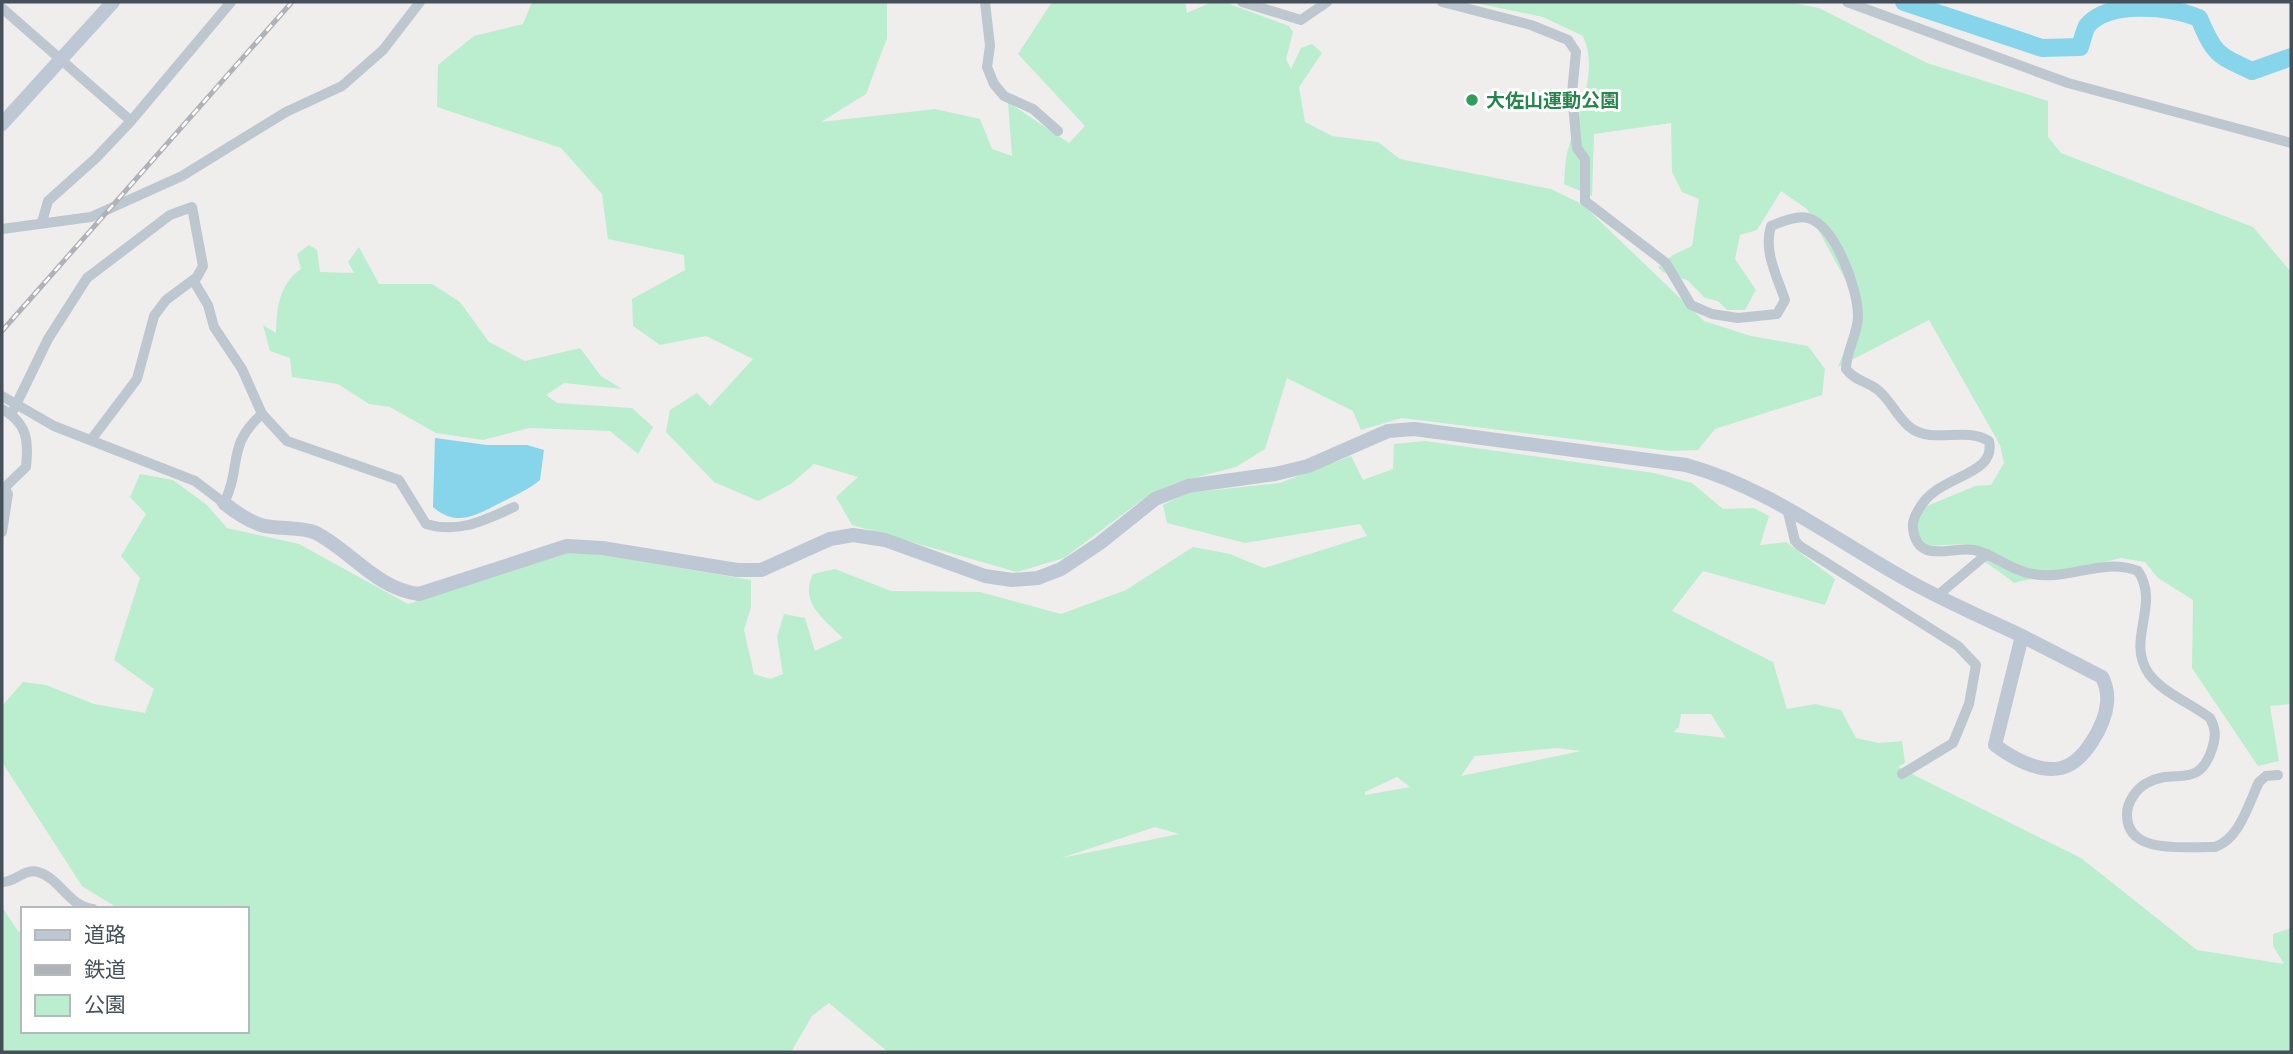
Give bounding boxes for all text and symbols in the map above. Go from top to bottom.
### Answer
place label: 大佐山運動公園 [1486,87,1619,113]
marker: 大佐山運動公園 [1464,92,1480,108]
legend [21,907,248,1033]
text: 道路 [84,920,126,948]
text: 鉄道 [84,955,126,983]
text: 公園 [84,990,126,1018]

